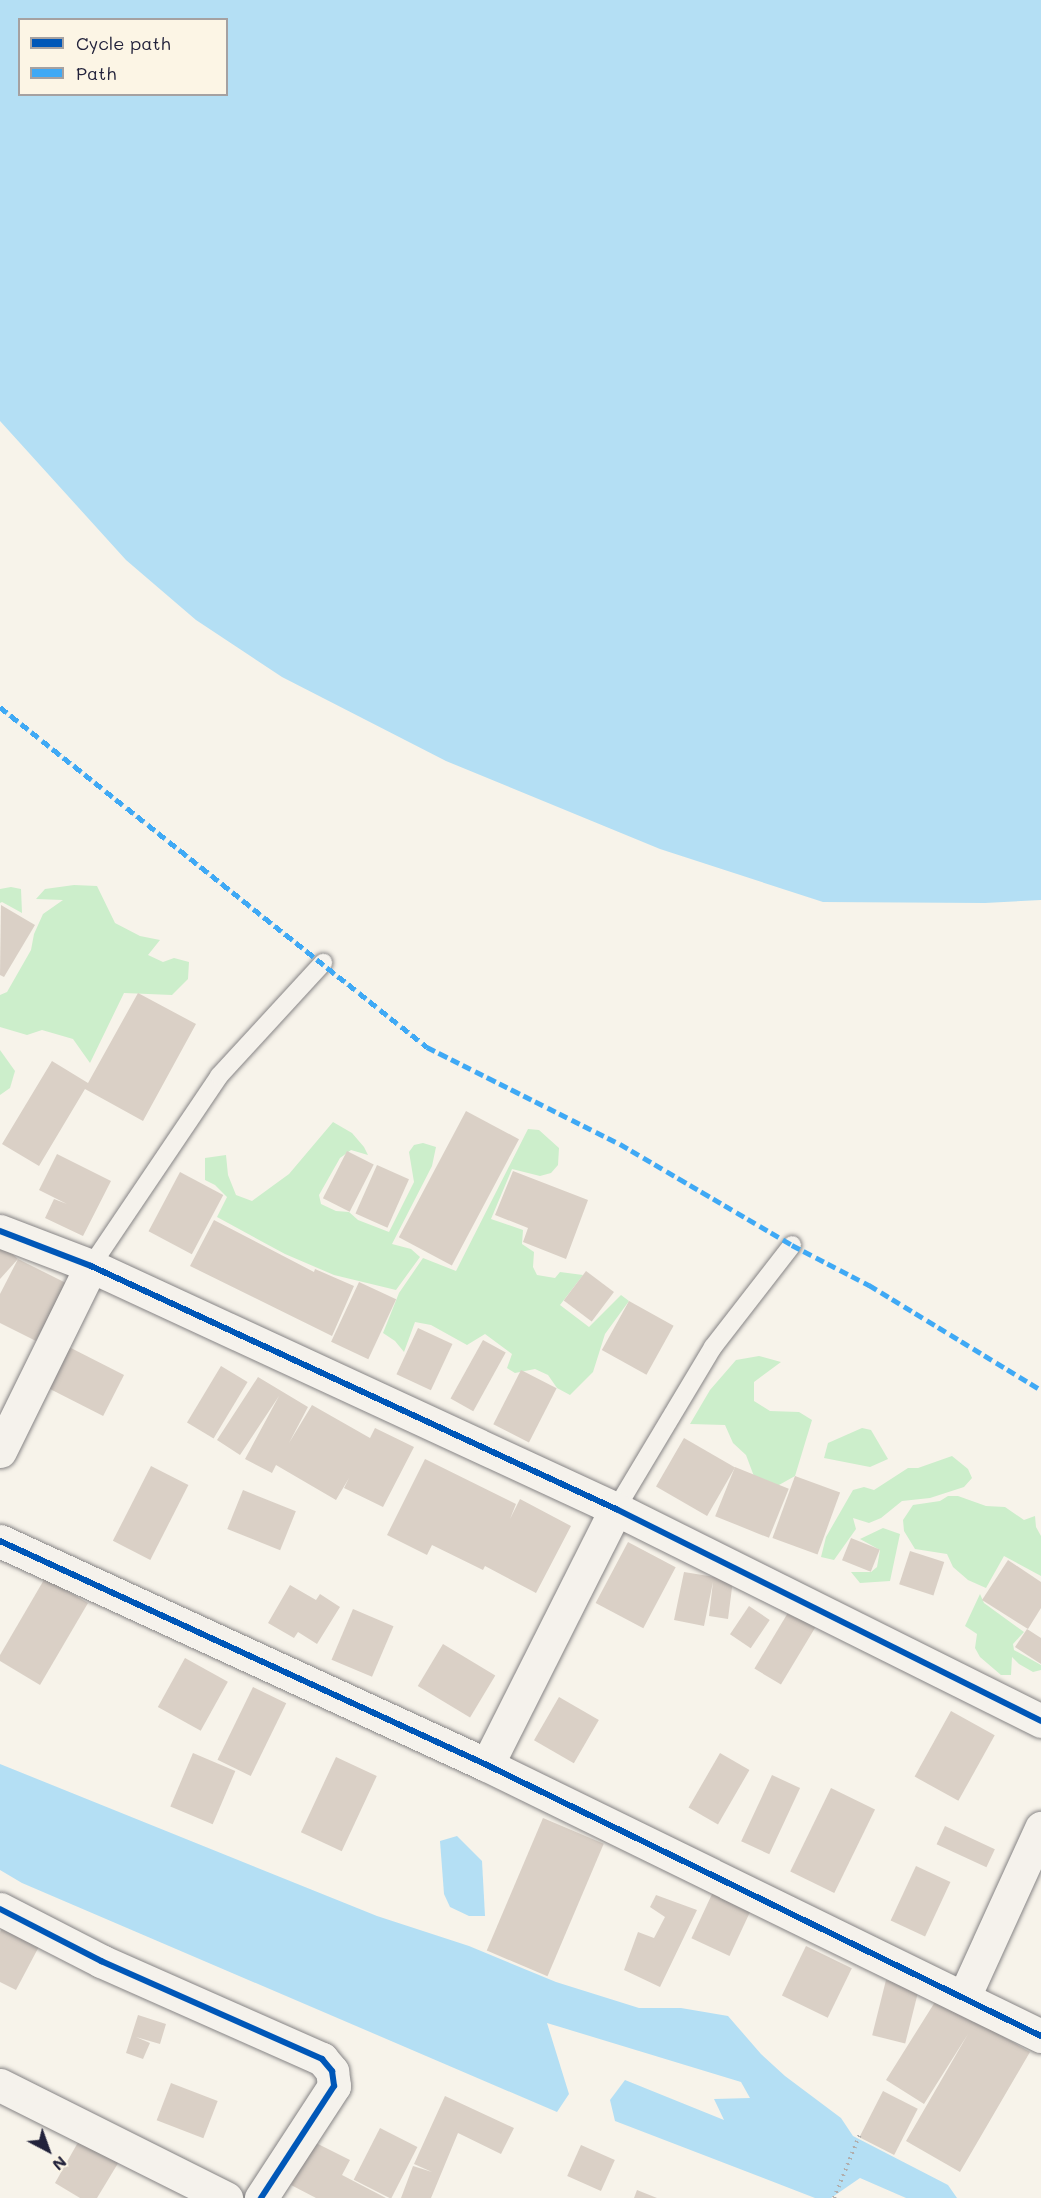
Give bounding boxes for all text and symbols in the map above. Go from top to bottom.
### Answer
legend [18,18,228,96]
text: Cycle path [76,31,171,55]
text: Path [76,61,116,85]
north arrow [18,2120,78,2180]
text: N [49,2152,72,2176]

